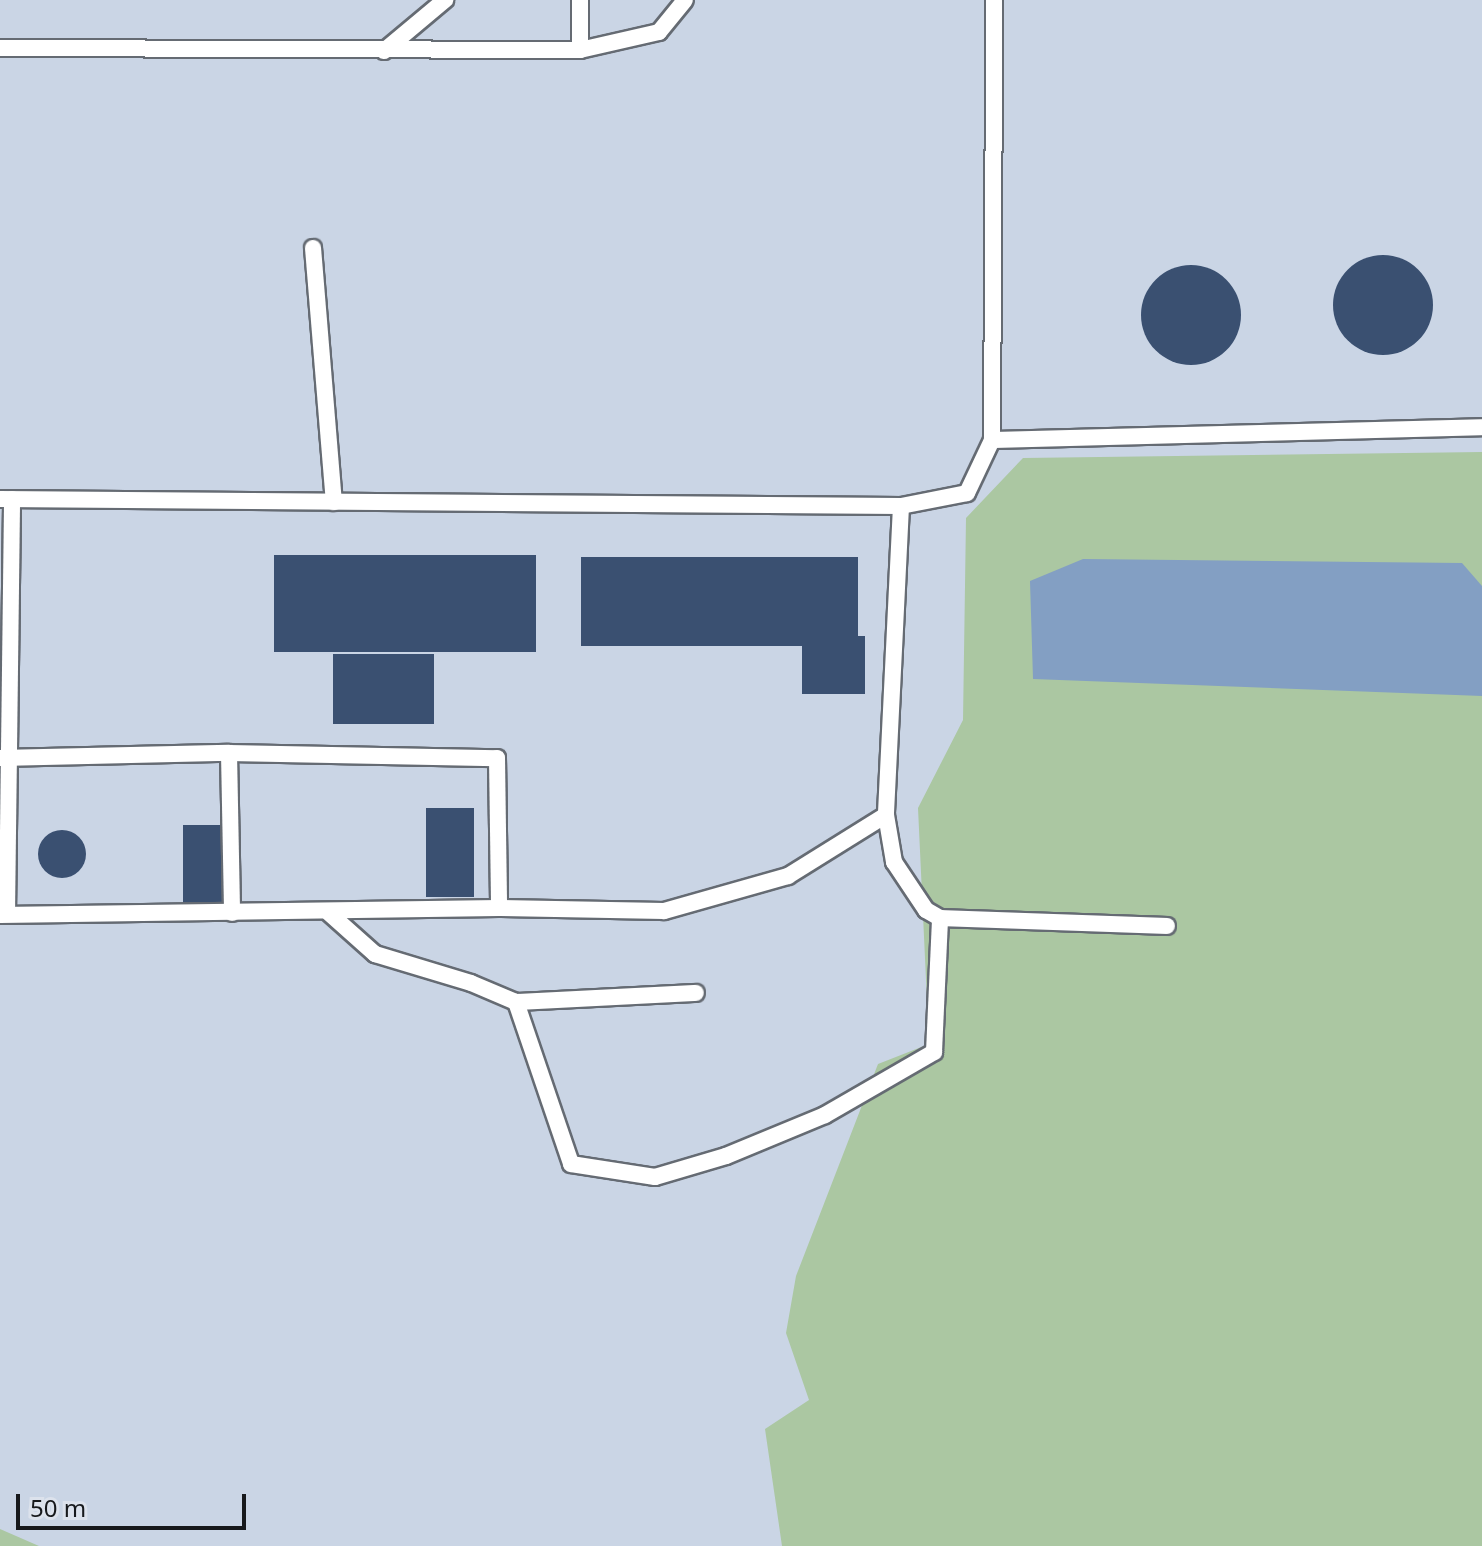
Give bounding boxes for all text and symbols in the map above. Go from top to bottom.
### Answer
scale bar [20,1478,250,1528]
text: 50 m [30,1491,86,1524]

